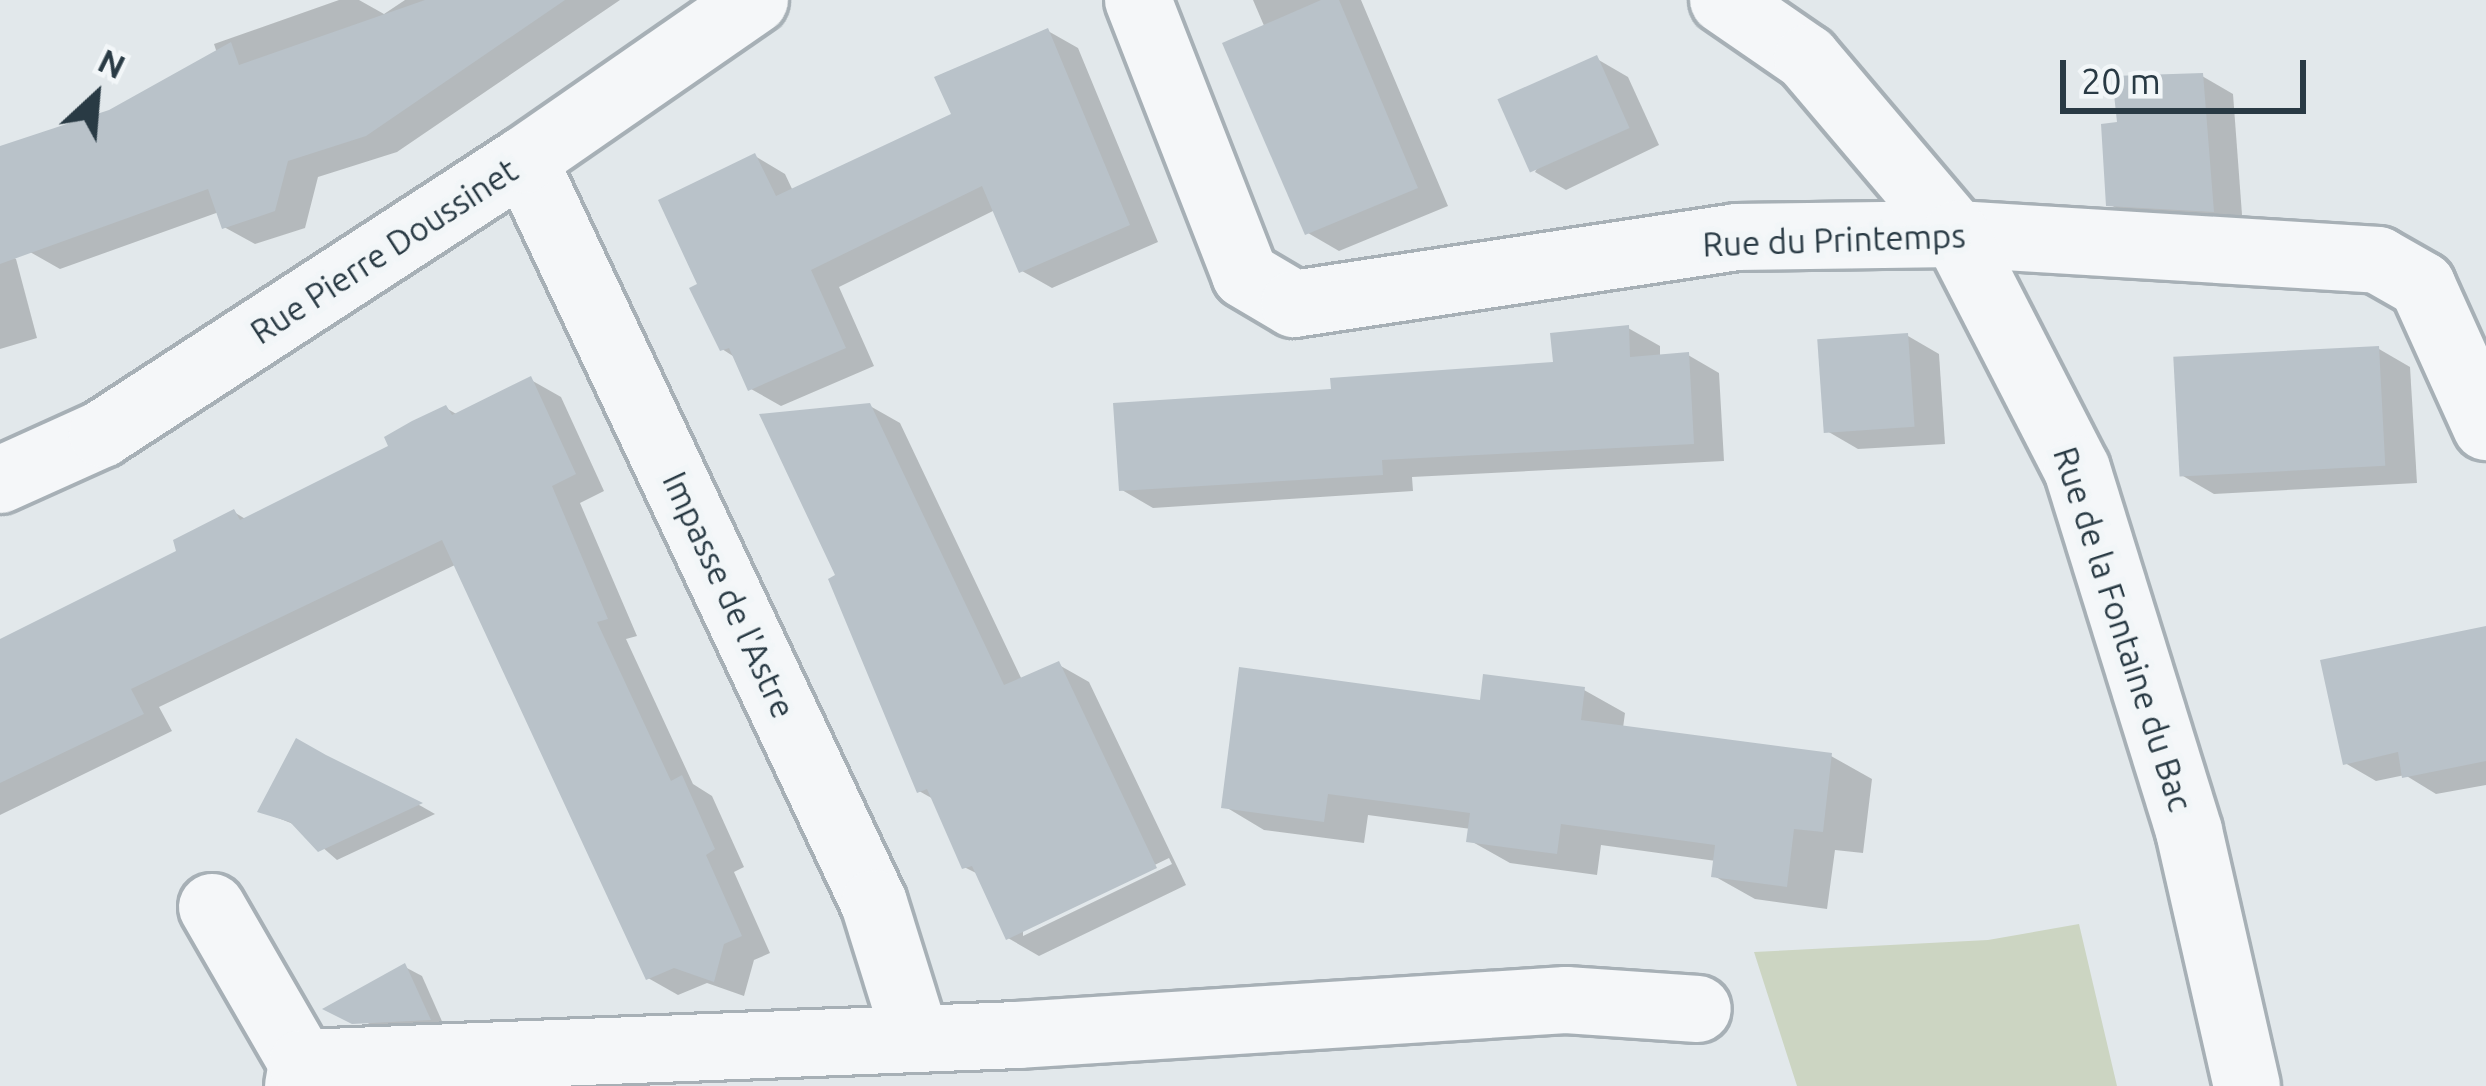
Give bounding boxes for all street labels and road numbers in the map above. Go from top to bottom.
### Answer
street label: Rue Pierre Doussinet [243,150,525,352]
street label: Rue du Printemps [1702,216,1966,264]
street label: Rue de la Fontaine du Bac [2045,442,2201,816]
street label: Impasse de l'Astre [655,466,803,724]

